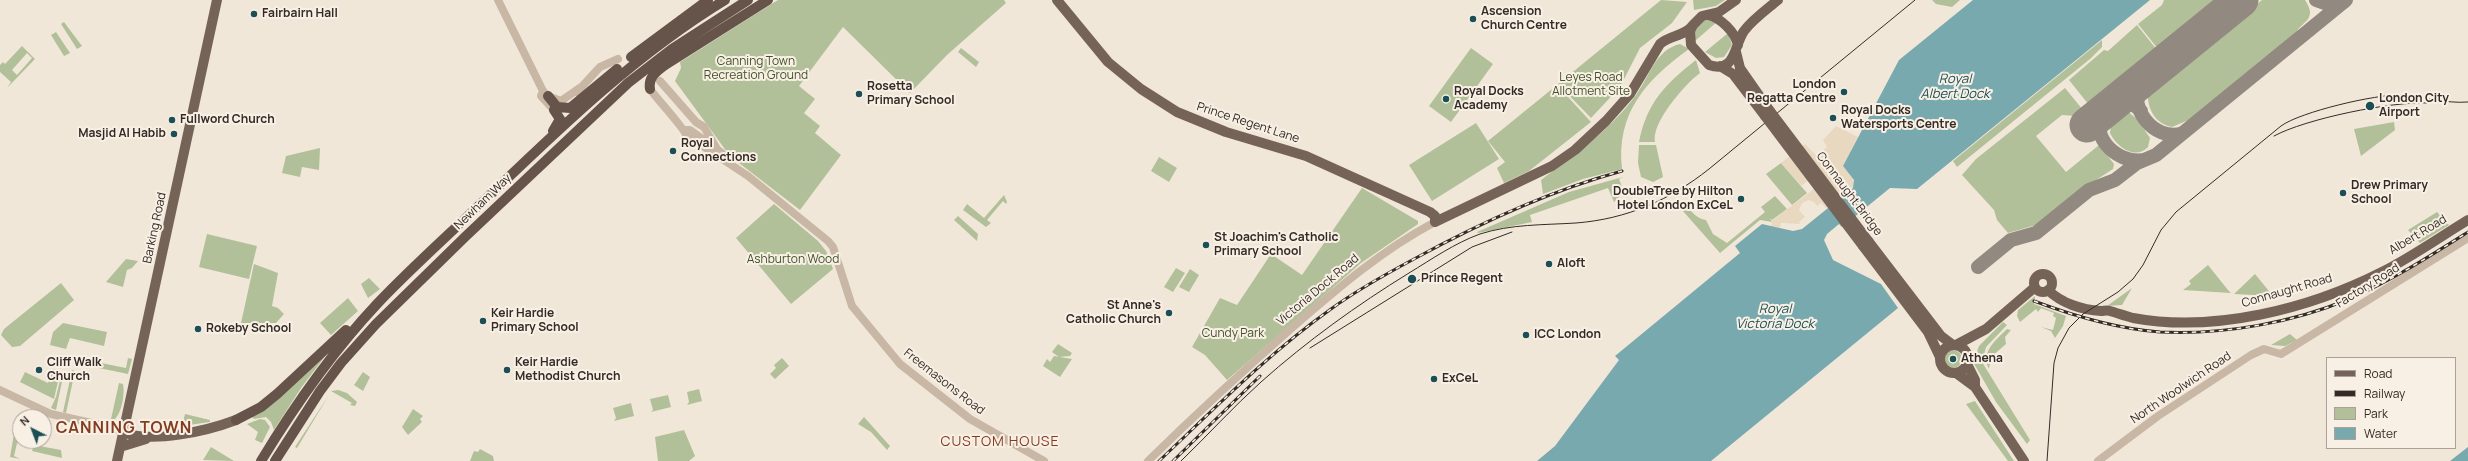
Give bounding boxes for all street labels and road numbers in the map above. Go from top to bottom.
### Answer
street label: Prince Regent Lane [1195,100,1301,146]
street label: Connaught Bridge [1813,149,1885,239]
street label: Newham Way [451,171,515,233]
street label: Barking Road [140,191,170,265]
street label: Albert Road [2387,212,2449,258]
street label: Victoria Dock Road [1274,251,1362,329]
street label: Factory Road [2334,261,2402,311]
street label: Connaught Road [2240,271,2334,311]
street label: Freemasons Road [901,346,987,418]
street label: North Woolwich Road [2128,349,2234,427]

